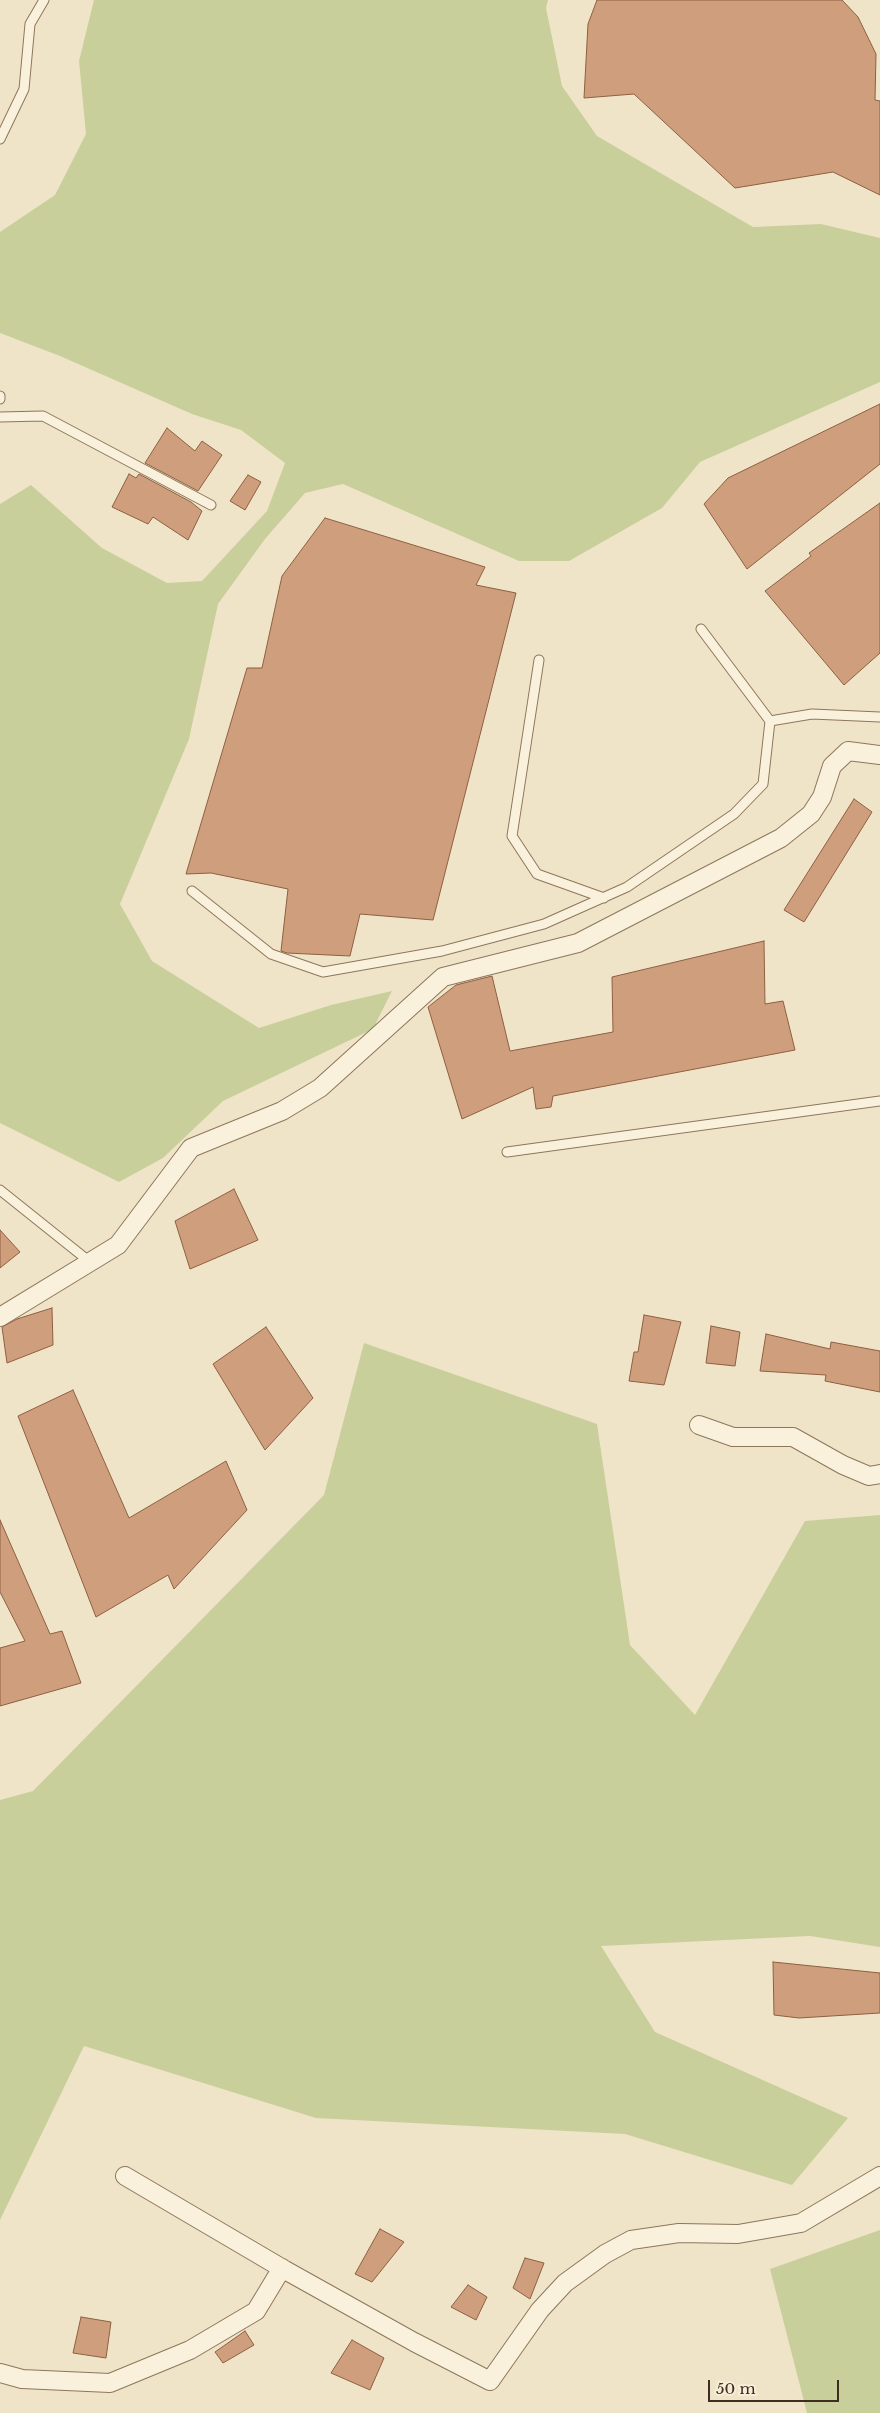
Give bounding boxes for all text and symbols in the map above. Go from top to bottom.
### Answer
scale bar [710,2370,841,2402]
text: 50 m [716,2379,756,2398]

